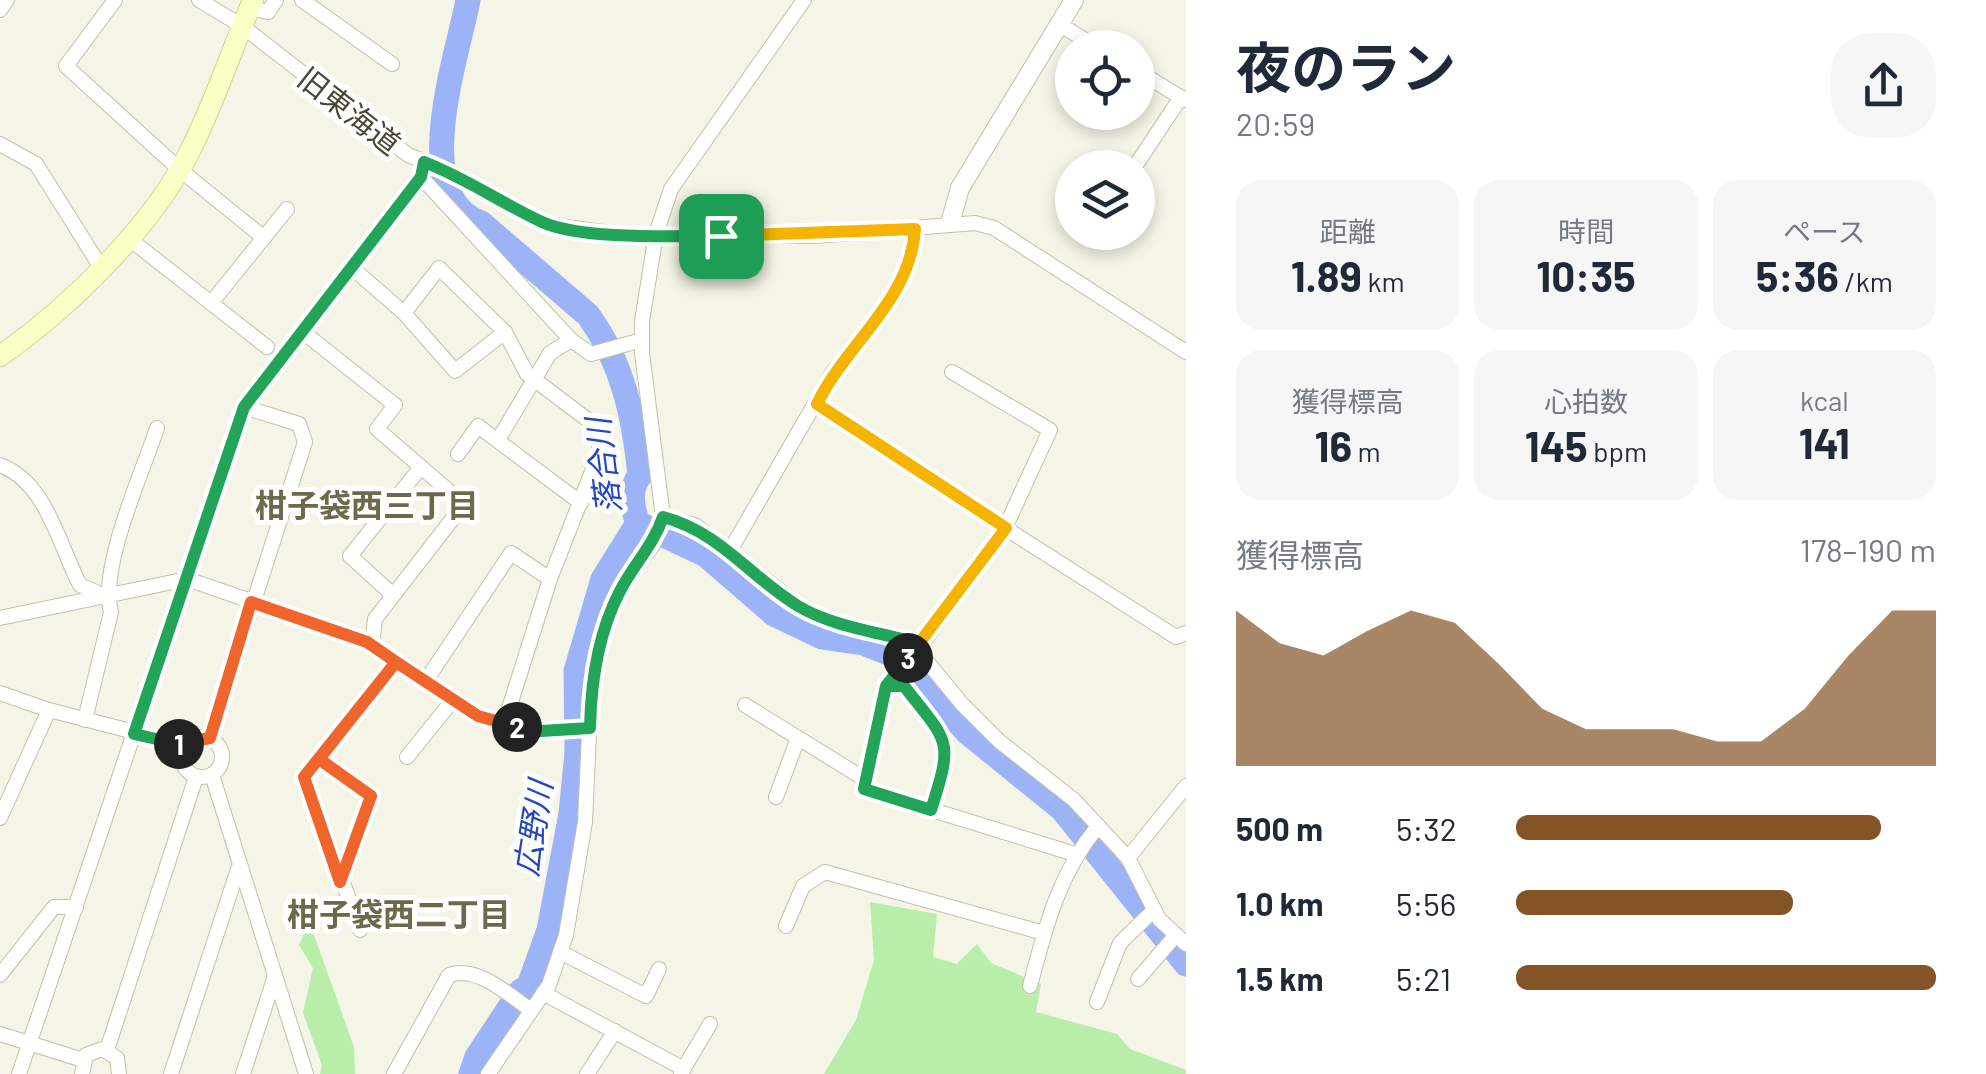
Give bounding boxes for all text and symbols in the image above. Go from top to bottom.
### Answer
map controls [1055,30,1155,250]
button: locate [1055,30,1155,130]
text: 夜のラン [1236,33,1456,99]
button: share [1831,33,1936,138]
street label: 旧東海道 [292,59,408,161]
text: 20:59 [1236,104,1315,142]
button: layers [1055,150,1155,250]
pin [679,194,764,279]
icon: arrive [694,209,749,264]
text: 距離 [1320,214,1376,248]
text: 時間 [1558,214,1614,248]
text: ペース [1783,214,1866,248]
text: 1.89 [1291,250,1362,300]
text: 10:35 [1536,250,1636,300]
text: 5:36 [1756,250,1839,300]
text: km [1362,264,1405,298]
text: /km [1839,264,1893,298]
text: kcal [1800,383,1849,417]
text: 獲得標高 [1292,384,1404,418]
text: 心拍数 [1544,384,1628,418]
water label: 落合川 [577,413,627,516]
text: 141 [1799,417,1850,467]
text: 16 [1315,420,1352,470]
text: 145 [1525,420,1588,470]
text: m [1352,434,1381,468]
text: bpm [1588,434,1647,468]
district label: 柑子袋西三丁目 [255,485,479,523]
text: 178–190 m [1800,530,1936,568]
text: 獲得標高 [1236,535,1364,573]
pin: 3 [883,633,933,683]
text: 3 [900,641,916,675]
pin: 2 [492,702,542,752]
text: 2 [509,710,525,744]
pin: 1 [154,719,204,769]
text: 1 [174,727,184,761]
water label: 広野川 [506,775,559,878]
text: 500 m [1236,809,1323,847]
text: 5:32 [1396,809,1457,847]
text: 1.0 km [1236,884,1324,922]
text: 5:56 [1396,884,1456,922]
district label: 柑子袋西二丁目 [287,894,511,932]
text: 1.5 km [1236,959,1323,997]
text: 5:21 [1396,959,1451,997]

